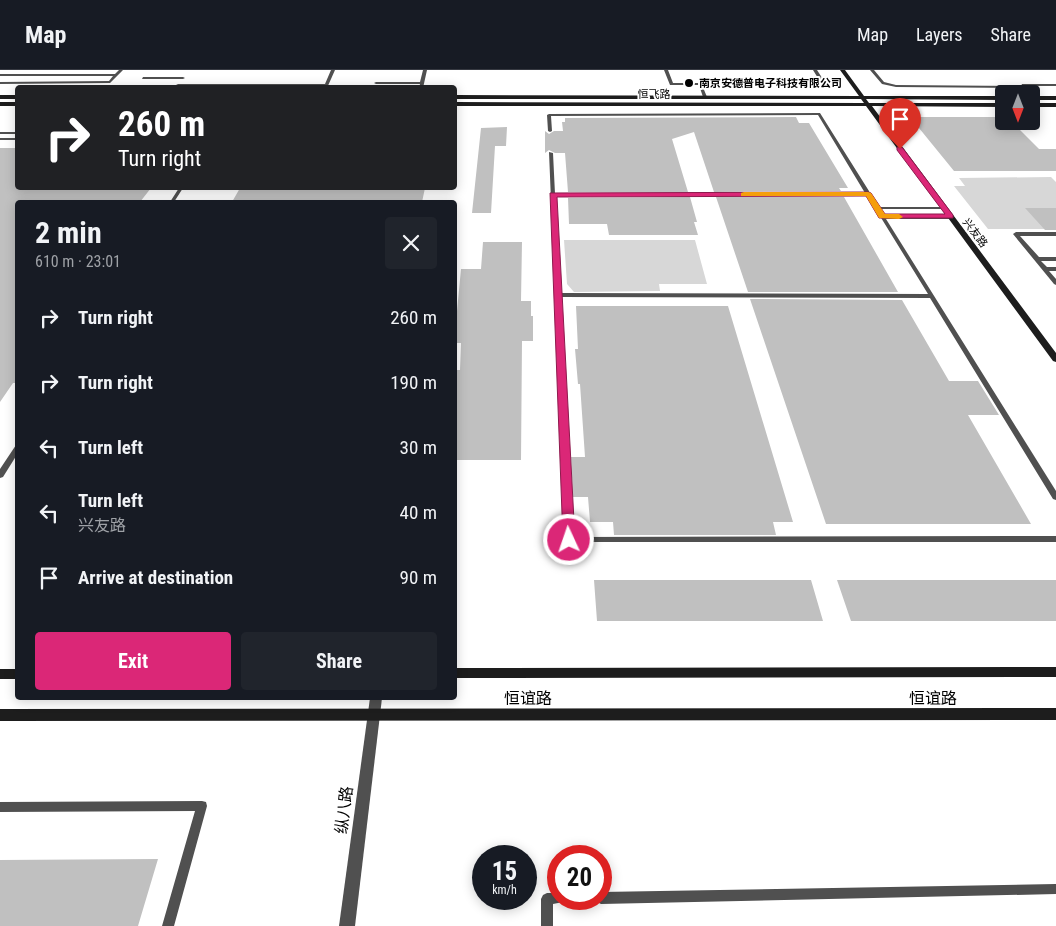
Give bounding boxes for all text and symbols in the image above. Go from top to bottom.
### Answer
text: Map [25,21,66,49]
text: Map [857,24,888,45]
text: Layers [916,24,963,45]
text: Share [991,24,1031,45]
marker: 南京安德普电子科技有限公司 [683,77,695,89]
place label: 南京安德普电子科技有限公司 [699,77,842,90]
north arrow [995,85,1040,130]
map controls [995,85,1040,130]
street label: 恒飞路 [638,88,671,101]
pin [879,98,921,149]
text: 260 m [118,104,205,145]
icon: right [35,105,100,170]
icon: arrive [886,105,914,133]
text: Turn right [118,146,201,171]
text: 2 min [35,215,102,250]
street label: 兴友路 [960,216,990,250]
button: close [385,217,437,269]
text: 610 m · 23:01 [35,252,121,271]
icon: right [35,304,63,332]
text: Turn right [78,306,153,329]
text: 260 m [390,306,437,329]
icon: right [35,369,63,397]
text: Turn right [78,371,153,394]
text: 190 m [390,371,437,394]
icon: left [35,434,63,462]
text: Turn left [78,436,143,459]
text: 30 m [400,436,437,459]
text: Turn left [78,489,143,512]
icon: left [35,499,63,527]
text: 40 m [400,501,437,524]
position arrow [542,513,594,565]
text: 兴友路 [78,516,126,535]
icon: arrive [35,564,63,592]
text: Arrive at destination [78,566,233,589]
text: 90 m [400,566,437,589]
button: Exit [35,632,231,690]
button: Share [241,632,437,690]
street label: 恒谊路 [504,689,552,708]
street label: 恒谊路 [909,689,957,708]
street label: 纵八路 [332,785,356,835]
speed limit sign: 20 [547,845,612,910]
text: 15 [492,857,517,886]
text: km/h [492,883,517,897]

